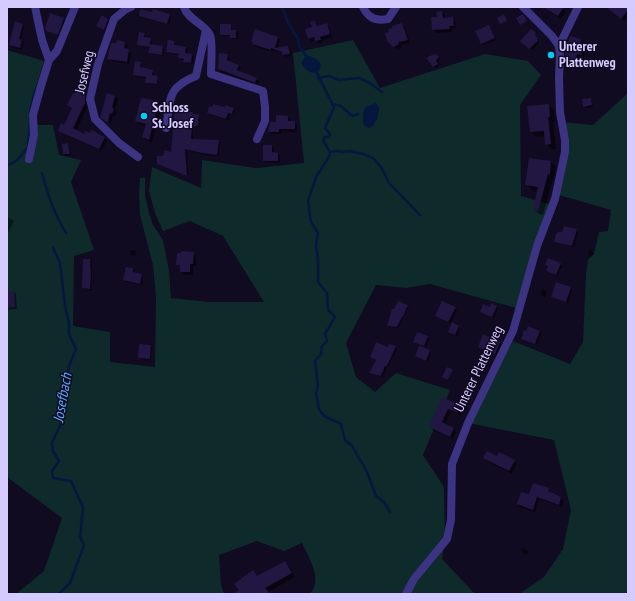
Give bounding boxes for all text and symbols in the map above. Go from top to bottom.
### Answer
place label: Unterer Plattenweg [559,39,616,72]
street label: Josefweg [72,49,98,95]
marker: Unterer Plattenweg [546,50,556,60]
place label: Schloss St. Josef [152,100,193,132]
marker: Schloss St. Josef [139,111,149,121]
street label: Unterer Plattenweg [451,323,507,415]
water label: Josefbach [50,372,76,424]

